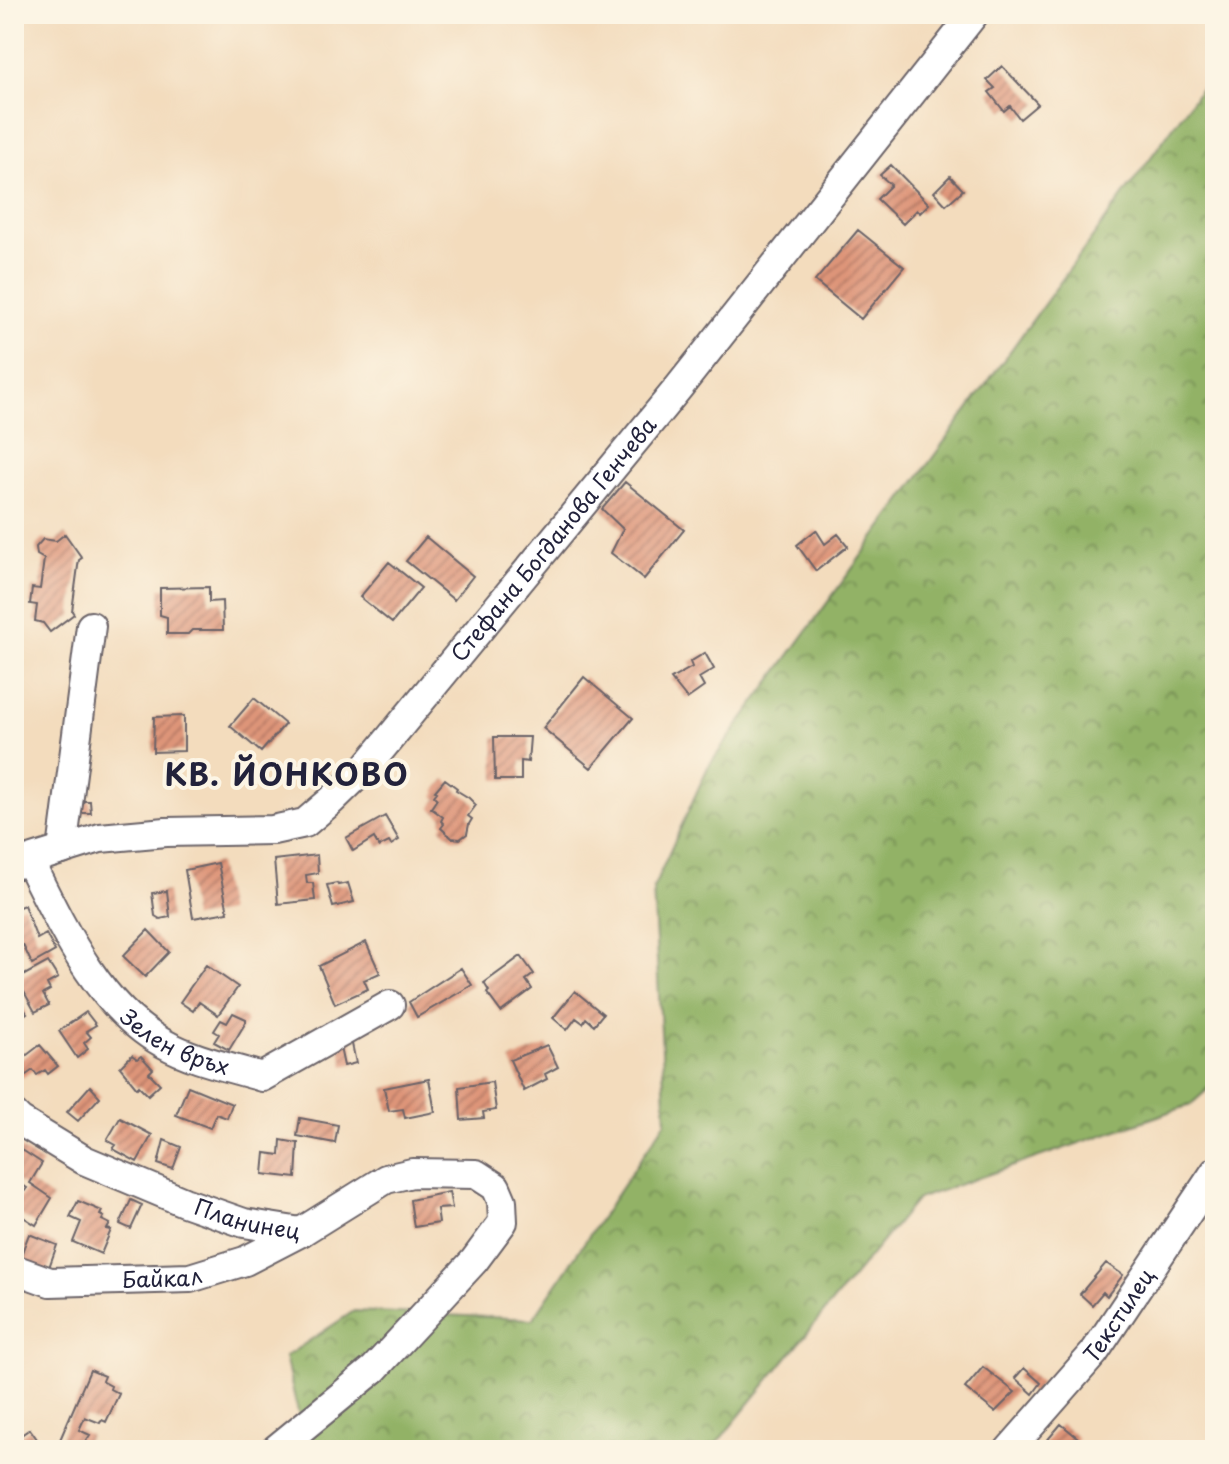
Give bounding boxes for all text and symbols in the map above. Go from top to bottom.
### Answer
street label: Стефана Богданова Генчева [442,409,663,668]
district label: КВ. ЙОНКОВО [164,751,410,796]
street label: Зелен връх [114,1000,234,1082]
street label: Планинец [190,1189,303,1247]
street label: Байкал [121,1257,205,1295]
street label: Текстилец [1075,1261,1161,1369]

